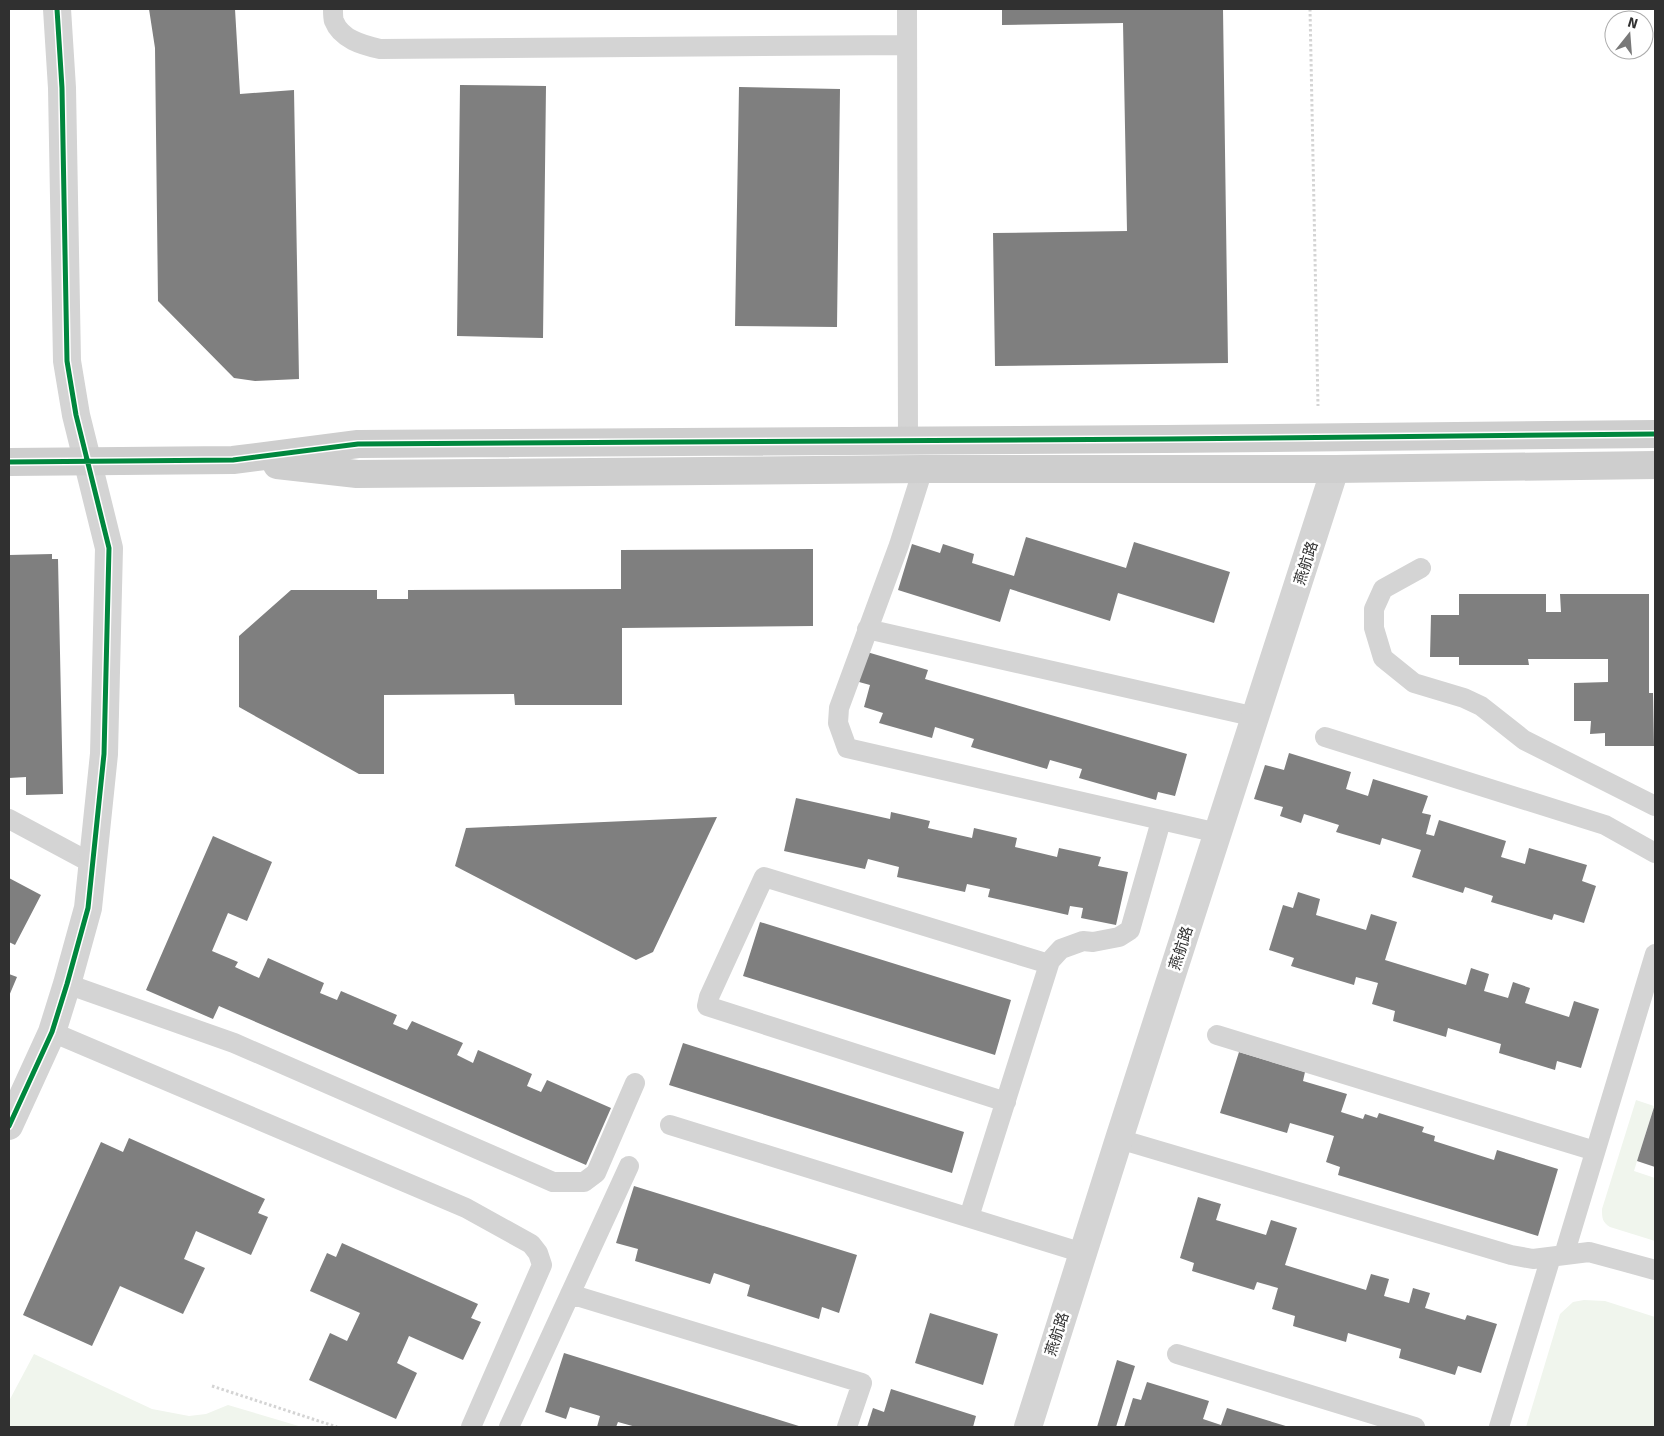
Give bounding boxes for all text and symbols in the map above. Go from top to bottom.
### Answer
north arrow [1604,10,1654,60]
text: N [1626,13,1640,33]
street label: 燕航路 [1290,539,1322,587]
street label: 燕航路 [1165,924,1197,972]
street label: 燕航路 [1041,1310,1073,1358]

